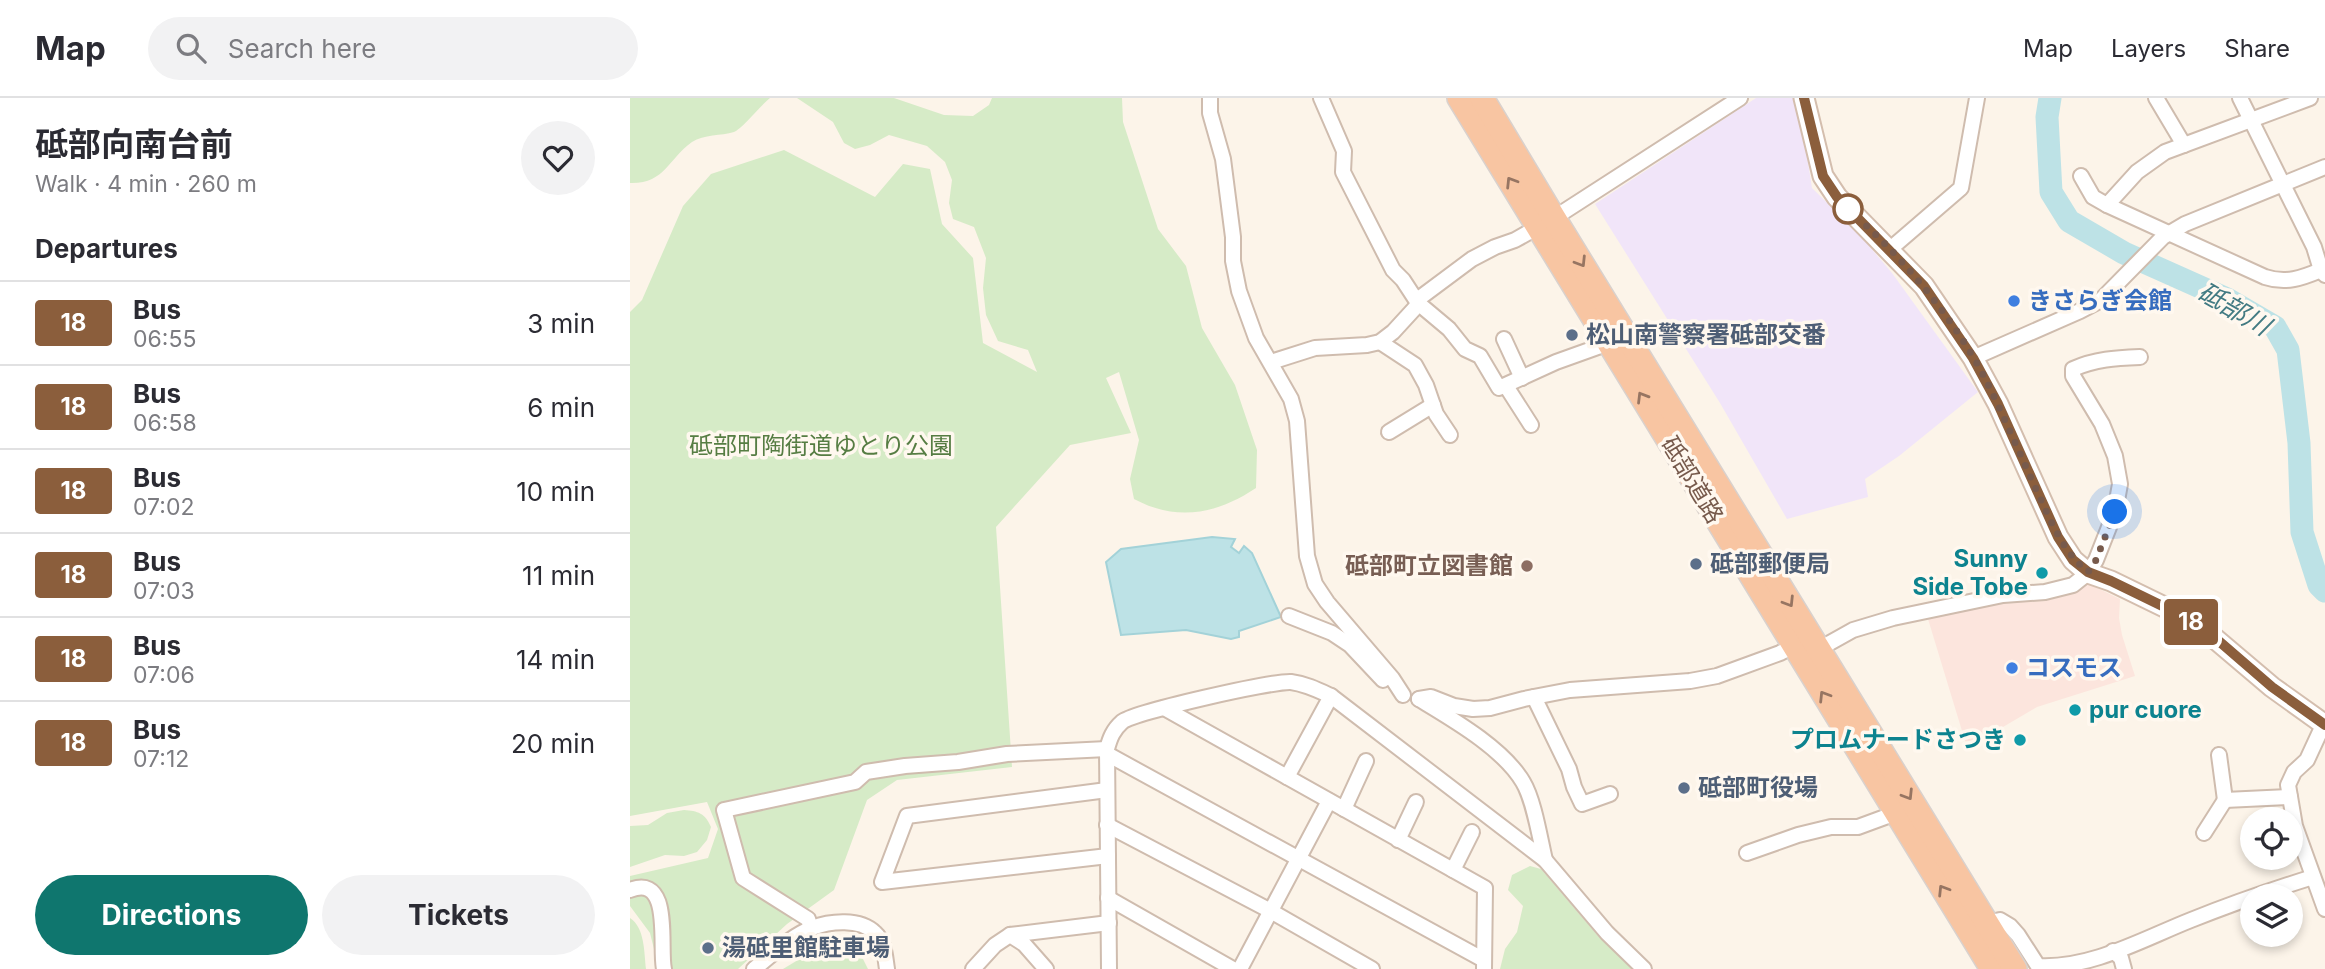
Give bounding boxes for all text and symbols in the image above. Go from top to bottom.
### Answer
search box [148,17,638,80]
text: Map [35,28,106,68]
icon: search [172,29,210,67]
text: Search here [228,33,376,64]
text: Map [2023,34,2073,63]
text: Layers [2111,34,2186,63]
text: Share [2224,34,2290,63]
button: heart [521,121,595,195]
text: 砥部向南台前 [35,124,233,164]
text: Walk · 4 min · 260 m [35,170,257,198]
one-way arrow [1506,177,1519,190]
unlabelled marker [1833,194,1863,224]
text: Departures [35,233,178,264]
one-way arrow [1572,254,1585,267]
water label: 砥部川 [2193,276,2278,343]
place label: きさらぎ会館 [2028,286,2172,315]
marker: きさらぎ会館 [2006,293,2022,309]
text: Bus [133,294,181,325]
text: 18 [61,308,86,337]
text: 3 min [527,308,595,339]
place label: 松山南警察署砥部交番 [1586,320,1826,349]
text: 06:55 [133,325,196,353]
marker: 松山南警察署砥部交番 [1564,327,1580,343]
text: Bus [133,378,181,409]
text: 18 [61,392,86,421]
text: 6 min [527,392,595,423]
one-way arrow [1637,392,1650,405]
text: 06:58 [133,409,197,437]
park label: 砥部町陶街道ゆとり公園 [689,431,953,460]
street label: 砥部道路 [1655,431,1730,528]
text: Bus [133,462,181,493]
text: 18 [61,476,86,505]
text: 10 min [516,476,595,507]
text: 07:02 [133,493,194,521]
your location [2097,494,2132,529]
place label: Sunny Side Tobe [1912,544,2029,601]
text: Bus [133,546,181,577]
place label: 砥部郵便局 [1710,549,1830,578]
place label: 砥部町立図書館 [1345,551,1513,580]
marker: 砥部郵便局 [1688,556,1704,572]
marker: 砥部町立図書館 [1519,558,1535,574]
text: 18 [61,560,86,589]
text: 11 min [522,560,595,591]
marker: Sunny Side Tobe [2034,565,2050,581]
text: 07:03 [133,577,195,605]
one-way arrow [1781,594,1794,607]
line badge: 18 [2160,599,2222,645]
text: 18 [2178,607,2204,636]
text: Bus [133,630,181,661]
text: 18 [61,644,86,673]
text: 14 min [516,644,595,675]
place label: コスモス [2026,653,2122,682]
marker: コスモス [2004,660,2020,676]
text: 07:06 [133,661,195,689]
one-way arrow [1820,691,1833,704]
place label: pur cuore [2089,695,2202,724]
marker: pur cuore [2067,702,2083,718]
text: Bus [133,714,181,745]
place label: プロムナードさつき [1790,725,2006,754]
text: 18 [61,728,86,757]
text: 20 min [511,728,595,759]
marker: プロムナードさつき [2012,732,2028,748]
text: 07:12 [133,745,189,773]
place label: 砥部町役場 [1698,773,1818,802]
marker: 砥部町役場 [1676,780,1692,796]
one-way arrow [1900,788,1913,801]
map controls [2240,807,2303,947]
button: locate [2240,807,2303,870]
button: Directions [35,875,308,955]
button: Tickets [322,875,595,955]
button: layers [2240,884,2303,947]
one-way arrow [1939,885,1952,898]
place label: 湯砥里館駐車場 [722,933,890,962]
marker: 湯砥里館駐車場 [700,940,716,956]

